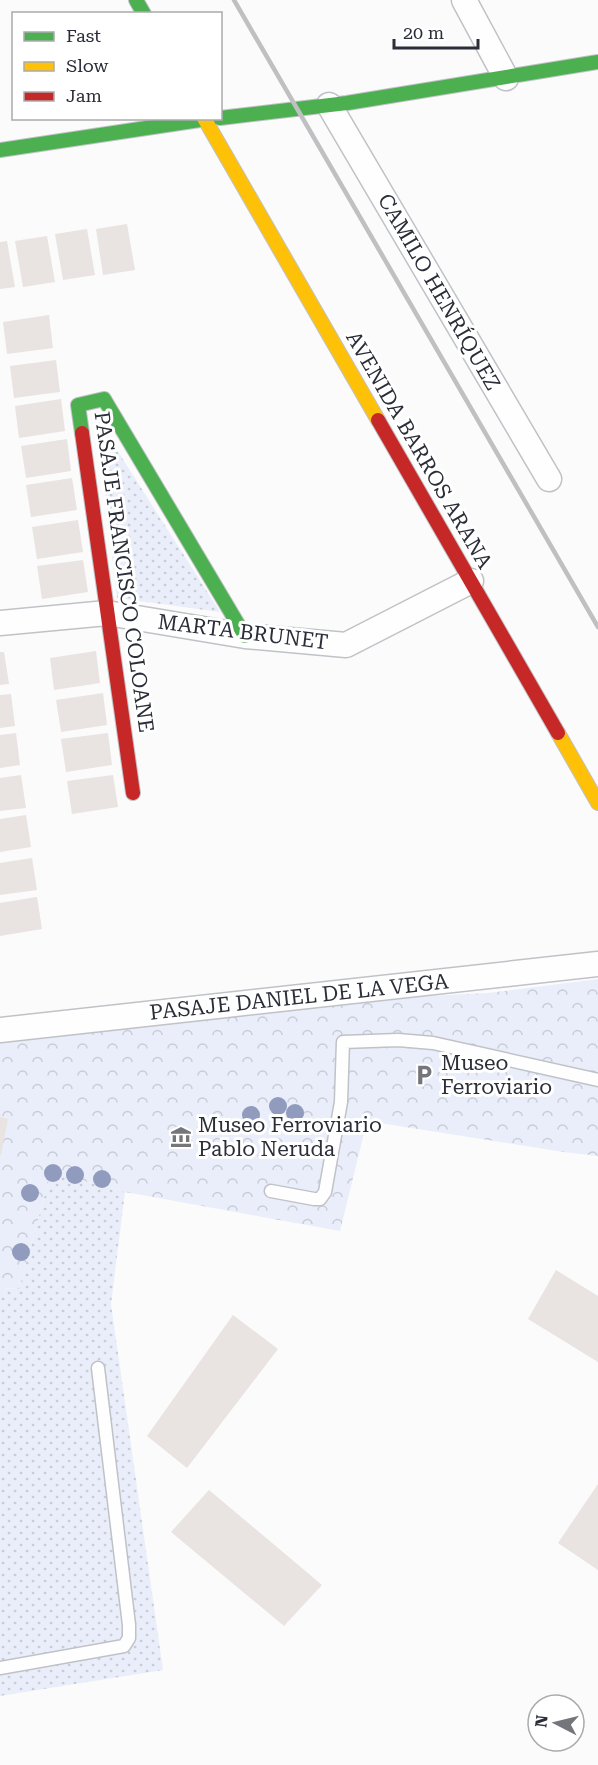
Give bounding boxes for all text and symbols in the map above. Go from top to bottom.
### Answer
legend [12,12,222,120]
scale bar [394,12,478,50]
text: 20 m [403,22,444,43]
text: Fast [66,25,101,46]
text: Slow [66,55,108,76]
text: Jam [66,85,102,106]
street label: CAMILO HENRÍQUEZ [373,189,506,394]
street label: AVENIDA BARROS ARANA [341,327,497,573]
street label: PASAJE FRANCISCO COLOANE [90,410,158,734]
street label: MARTA BRUNET [156,610,330,654]
street label: PASAJE DANIEL DE LA VEGA [148,969,450,1025]
place label: Museo Ferroviario [441,1051,552,1099]
parking icon: Museo Ferroviario [412,1063,436,1087]
place label: Museo Ferroviario Pablo Neruda [198,1113,382,1161]
museum icon: Museo Ferroviario Pablo Neruda [169,1125,193,1149]
north arrow [526,1693,586,1753]
text: N [531,1714,552,1729]

